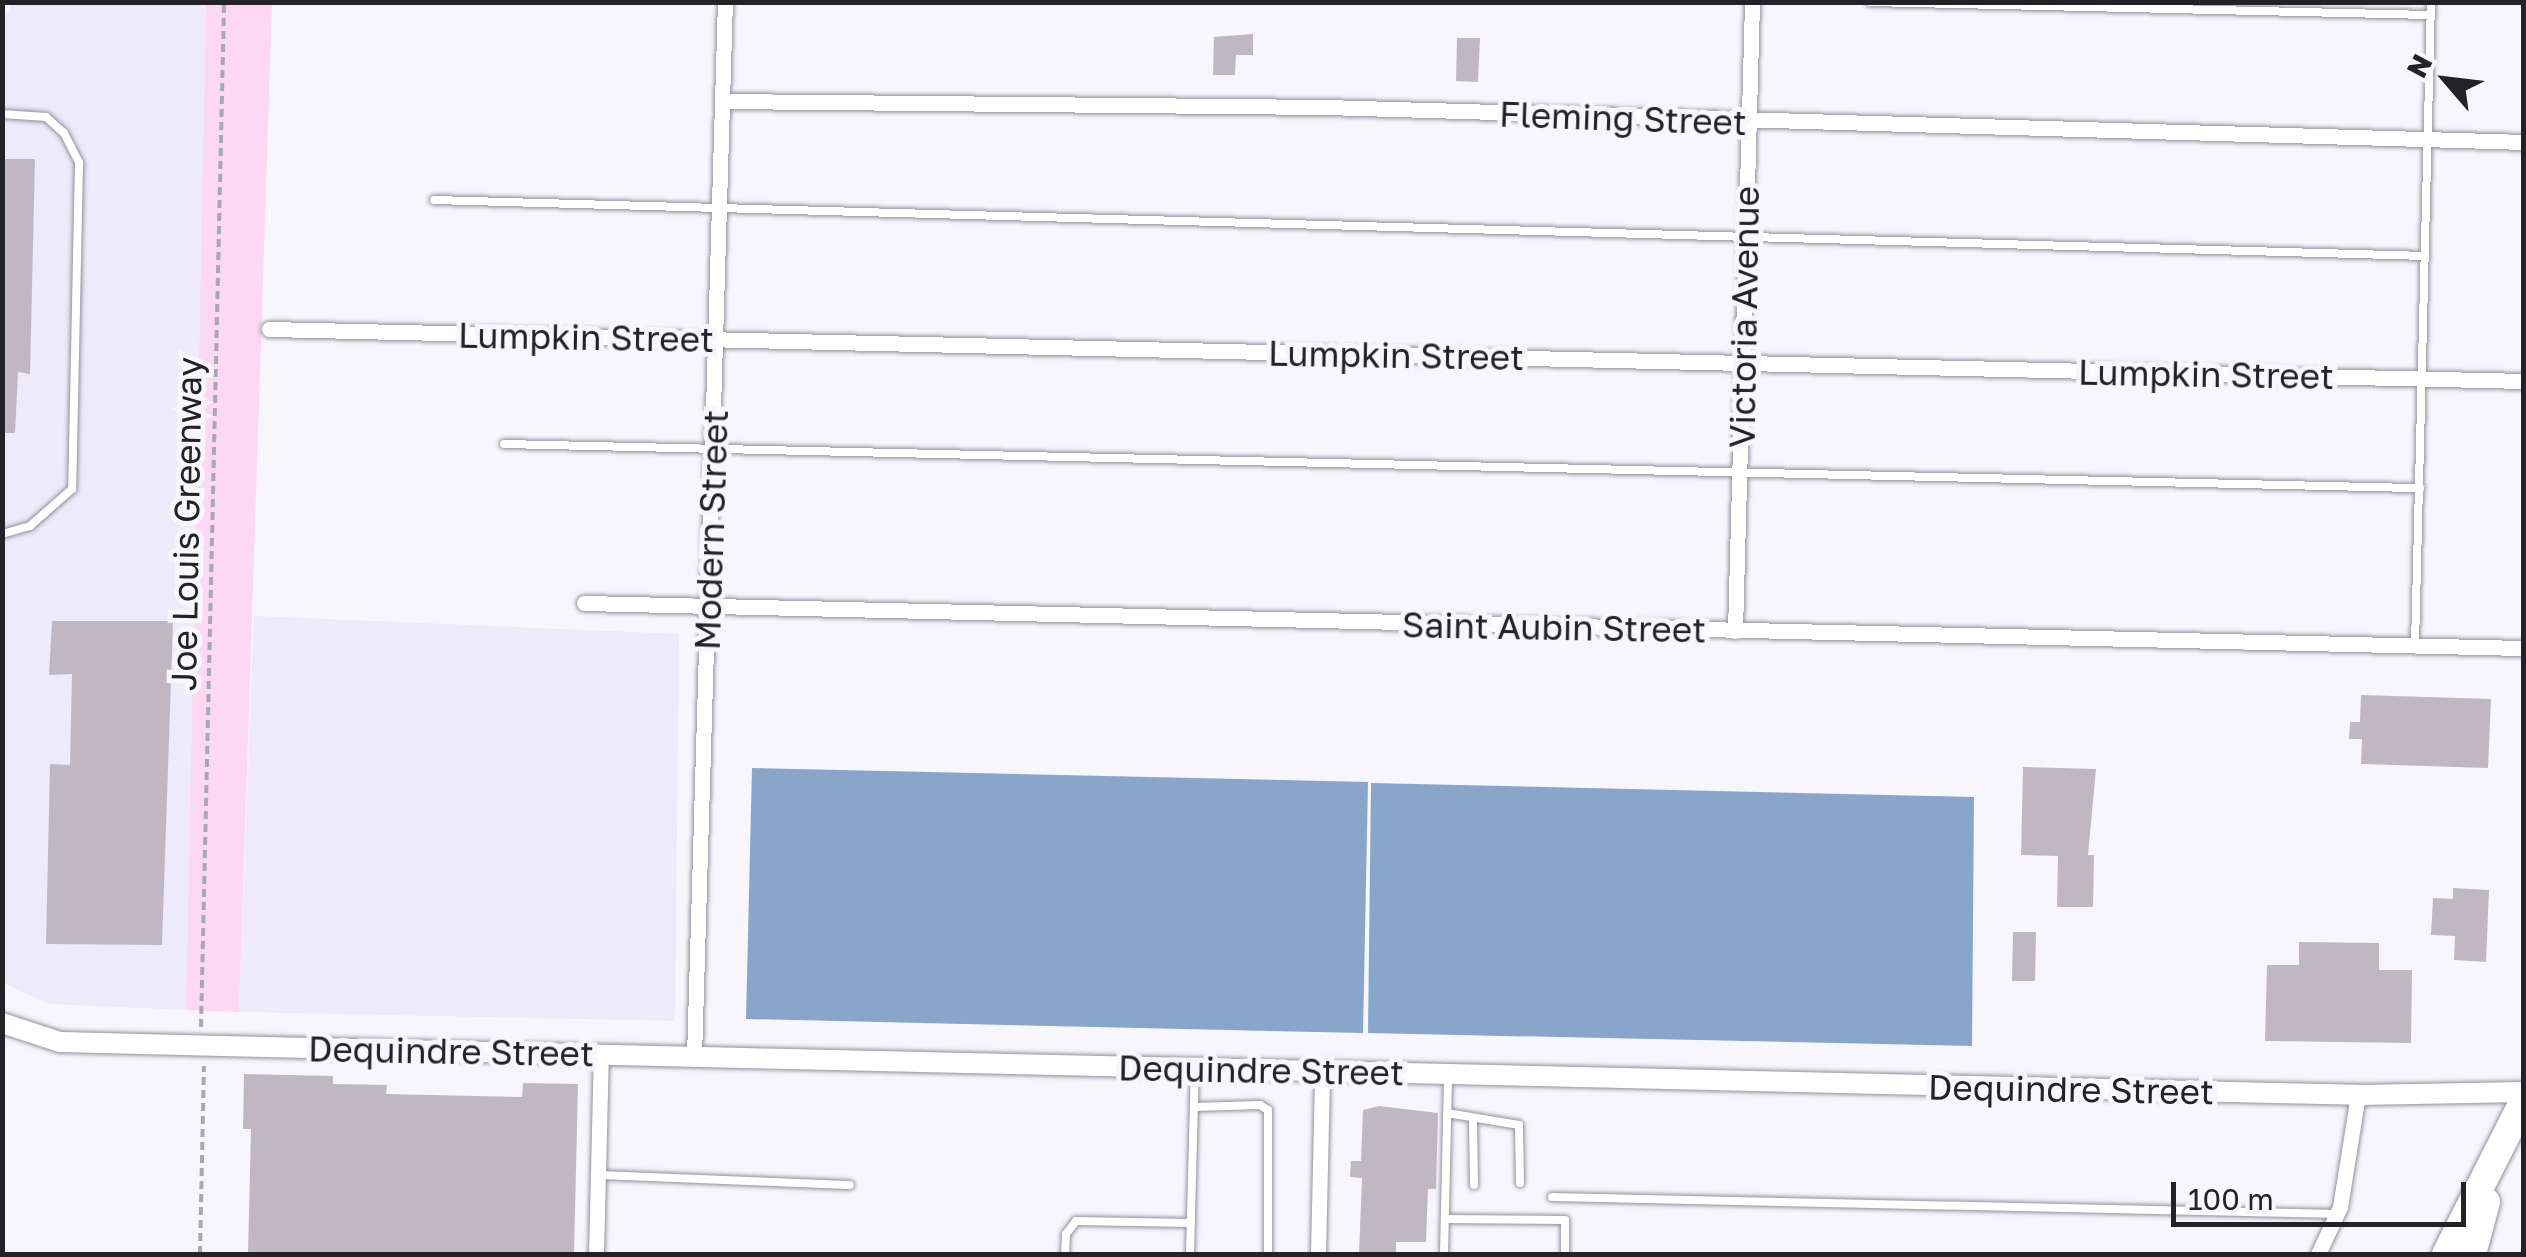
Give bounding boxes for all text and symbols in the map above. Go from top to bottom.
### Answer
north arrow [2396,30,2496,130]
text: N [2400,49,2439,83]
street label: Fleming Street [1498,93,1748,143]
street label: Victoria Avenue [1721,186,1767,448]
street label: Lumpkin Street [458,314,714,360]
street label: Lumpkin Street [1268,332,1524,378]
street label: Lumpkin Street [2078,351,2334,397]
street label: Joe Louis Greenway [162,357,210,691]
street label: Modern Street [686,409,736,651]
street label: Saint Aubin Street [1402,603,1706,651]
street label: Dequindre Street [308,1028,594,1074]
street label: Dequindre Street [1118,1047,1404,1093]
street label: Dequindre Street [1928,1066,2214,1112]
scale bar [2176,1162,2471,1224]
text: 100 m [2188,1181,2274,1217]

